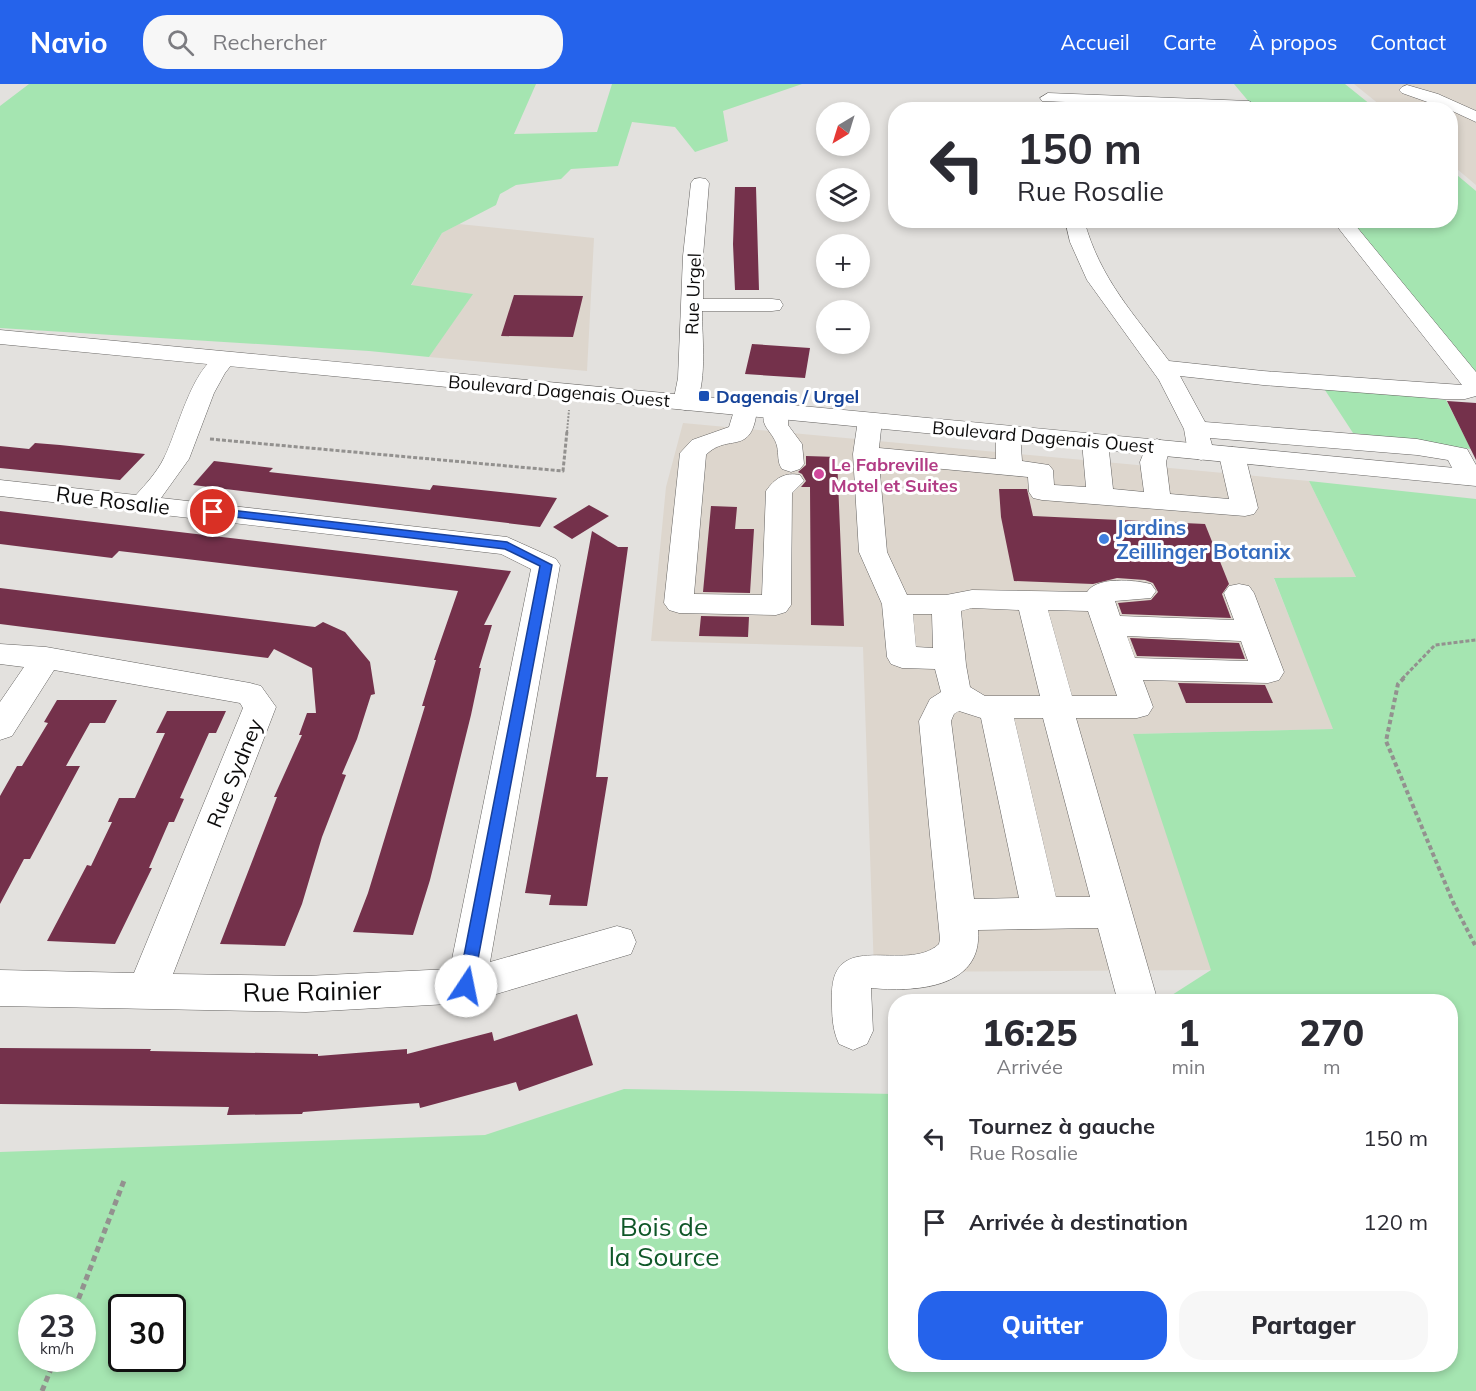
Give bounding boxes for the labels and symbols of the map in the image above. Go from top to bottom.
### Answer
north arrow [816,102,870,156]
street label: Rue Urgel [680,253,706,335]
street label: Boulevard Dagenais Ouest [447,370,671,412]
place label: Dagenais / Urgel [716,385,859,408]
marker: Dagenais / Urgel [697,389,711,403]
street label: Boulevard Dagenais Ouest [931,416,1155,458]
place label: Le Fabreville Motel et Suites [831,453,958,497]
marker: Le Fabreville Motel et Suites [812,467,826,481]
street label: Rue Rosalie [55,480,171,520]
pin [187,486,238,537]
place label: Jardins Zeillinger Botanix [1116,514,1291,564]
marker: Jardins Zeillinger Botanix [1097,532,1111,546]
street label: Rue Sydney [200,715,268,831]
position arrow [434,954,498,1018]
street label: Rue Rainier [242,973,382,1009]
park label: Bois de la Source [609,1210,719,1273]
speed limit sign: 30 [108,1294,186,1372]

